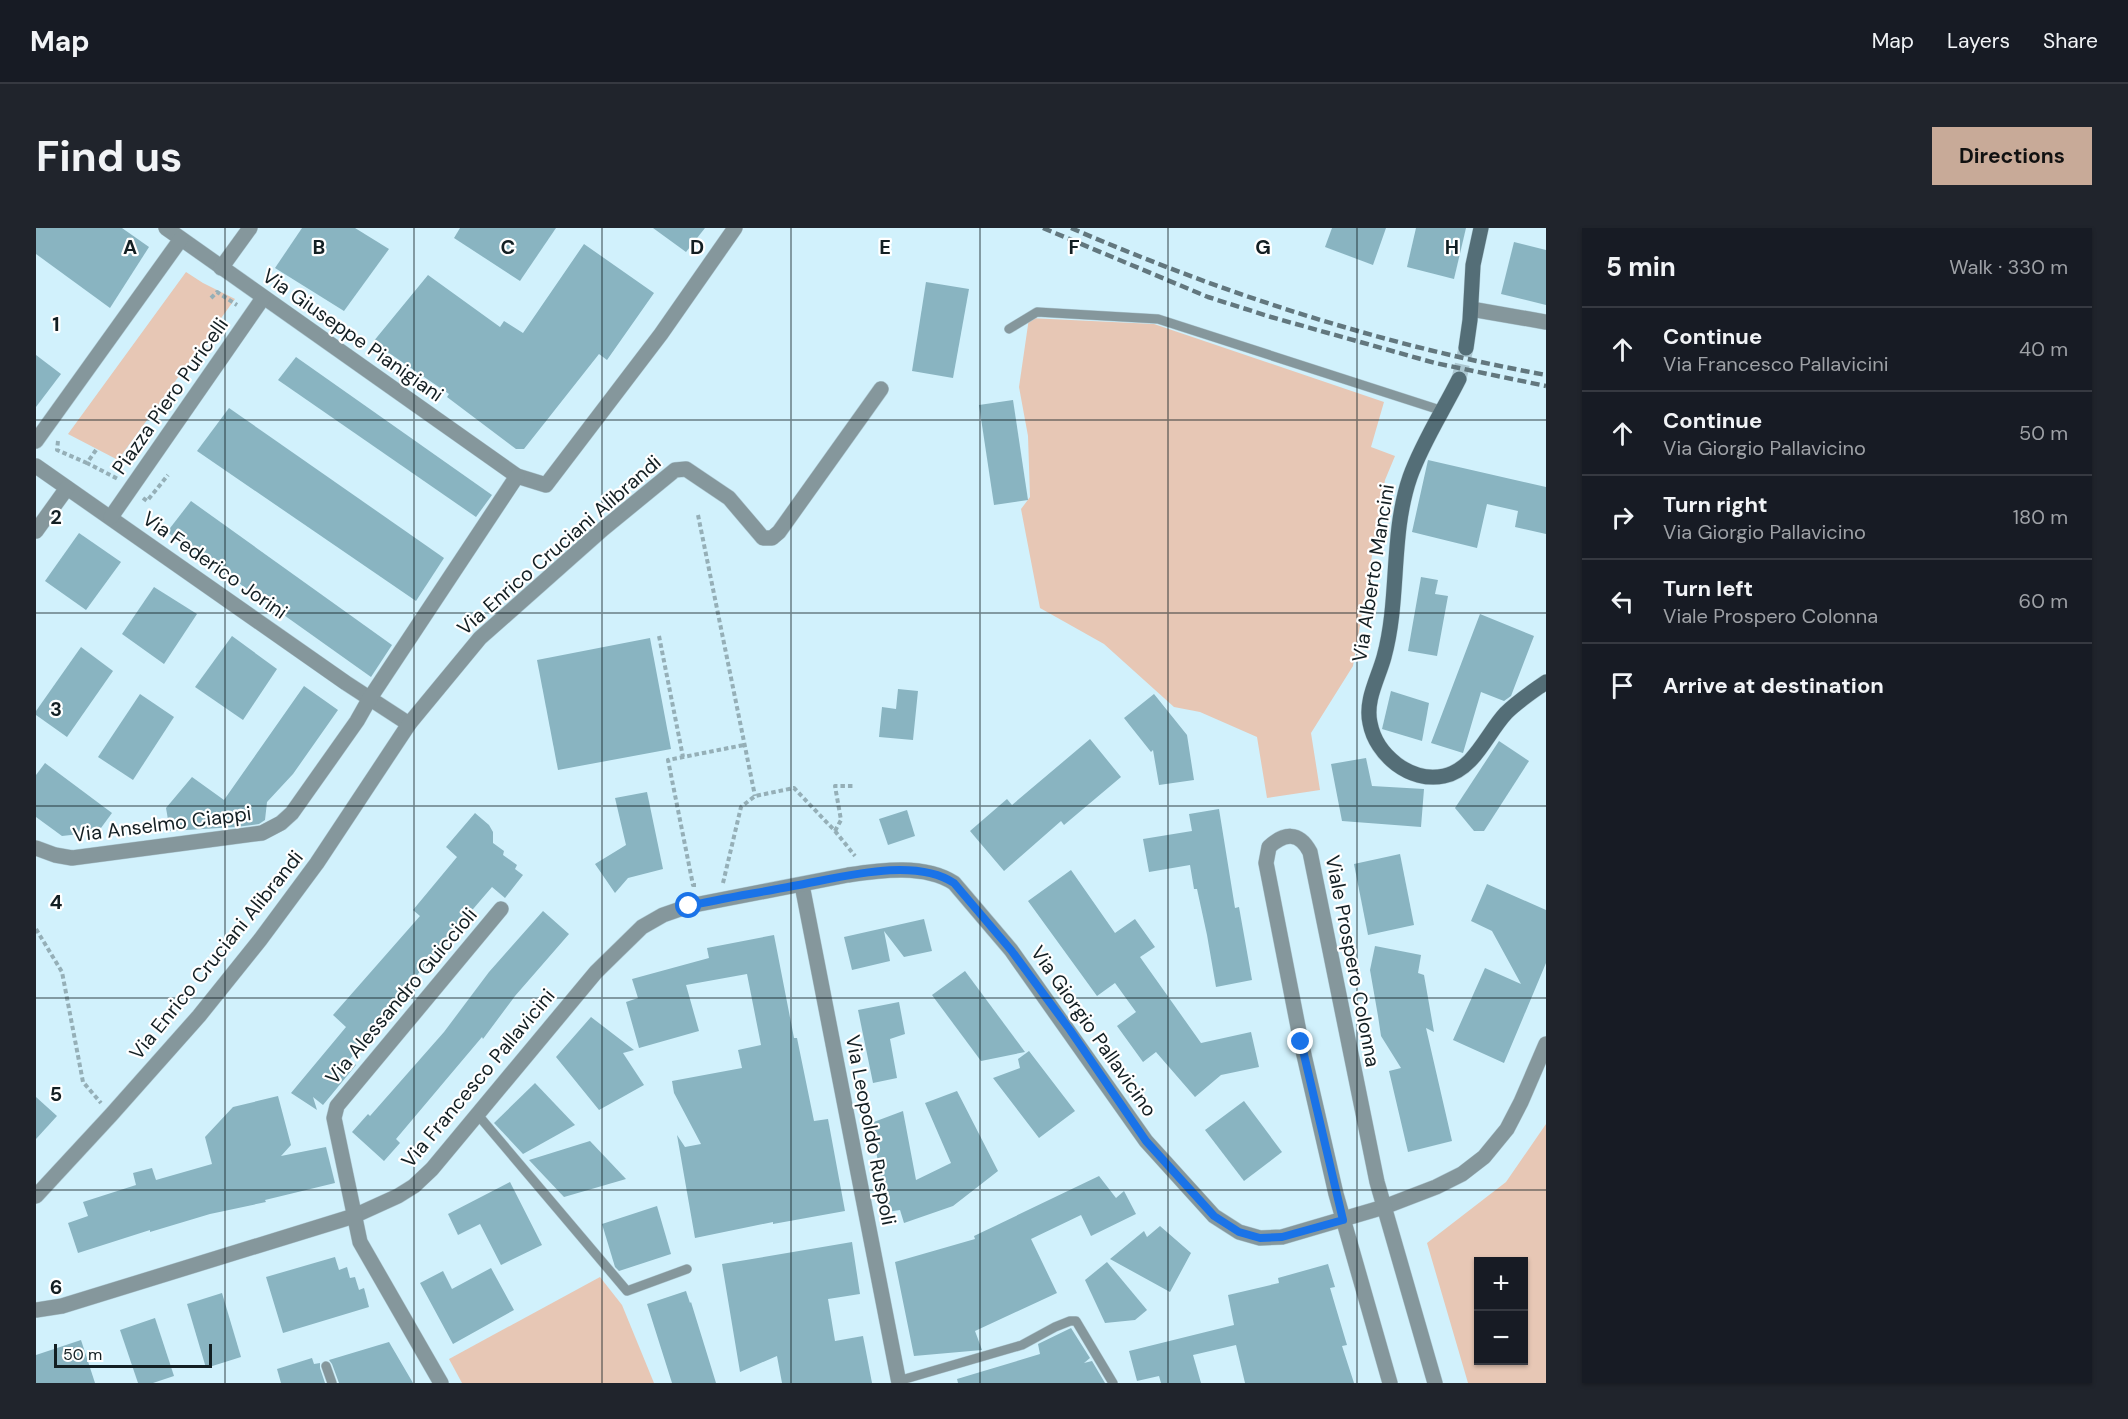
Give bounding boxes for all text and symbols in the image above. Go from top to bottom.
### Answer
text: Map [30,23,90,60]
text: Map [1872,27,1914,55]
text: Layers [1947,27,2010,55]
text: Share [2043,27,2098,55]
button: Directions [1932,127,2092,185]
text: Find us [36,129,182,184]
text: A [123,234,137,260]
text: B [313,234,325,260]
text: C [501,234,515,260]
text: D [690,234,704,260]
text: E [879,234,891,260]
text: F [1068,234,1080,260]
text: G [1255,234,1271,260]
text: H [1445,234,1459,260]
text: 5 min [1606,250,1676,284]
text: Walk · 330 m [1949,254,2068,280]
street label: Via Giuseppe Pianigiani [257,263,449,407]
text: 1 [52,311,60,337]
street label: Piazza Piero Puricelli [106,313,234,479]
text: Continue [1663,322,1762,351]
icon: ahead [1606,333,1639,366]
text: 40 m [2019,336,2068,362]
text: Via Francesco Pallavicini [1663,351,1889,377]
text: Continue [1663,406,1762,435]
icon: ahead [1606,417,1639,450]
text: 50 m [2019,420,2068,446]
text: Via Giorgio Pallavicino [1663,435,1866,461]
street label: Via Enrico Cruciani Alibrandi [452,449,666,641]
street label: Via Alberto Mancini [1346,482,1400,664]
text: Turn right [1663,490,1768,519]
icon: right [1606,501,1639,534]
text: 2 [50,504,62,530]
text: 180 m [2013,504,2068,530]
street label: Via Federico Jorini [137,505,293,625]
text: Via Giorgio Pallavicino [1663,519,1866,545]
text: Turn left [1663,574,1753,603]
icon: left [1606,585,1639,618]
text: 60 m [2019,588,2068,614]
text: Viale Prospero Colonna [1663,603,1878,629]
icon: arrive [1606,669,1639,702]
text: Arrive at destination [1663,671,1884,700]
text: 3 [50,696,62,722]
street label: Via Anselmo Ciappi [71,800,253,848]
street label: Via Enrico Cruciani Alibrandi [123,845,309,1065]
street label: Viale Prospero Colonna [1320,853,1386,1069]
text: 4 [50,889,63,915]
route start [675,892,701,918]
street label: Via Alessandro Guiccioli [319,902,483,1090]
street label: Via Giorgio Pallavicino [1025,940,1163,1122]
street label: Via Francesco Pallavicini [396,983,560,1173]
route end [1287,1028,1313,1054]
street label: Via Leopoldo Ruspoli [840,1033,902,1227]
text: 5 [50,1081,62,1107]
map controls [1474,1257,1528,1365]
button: + [1474,1257,1528,1311]
text: 6 [50,1274,62,1300]
button: − [1474,1311,1528,1365]
scale bar [54,1341,212,1368]
text: 50 m [63,1344,102,1365]

